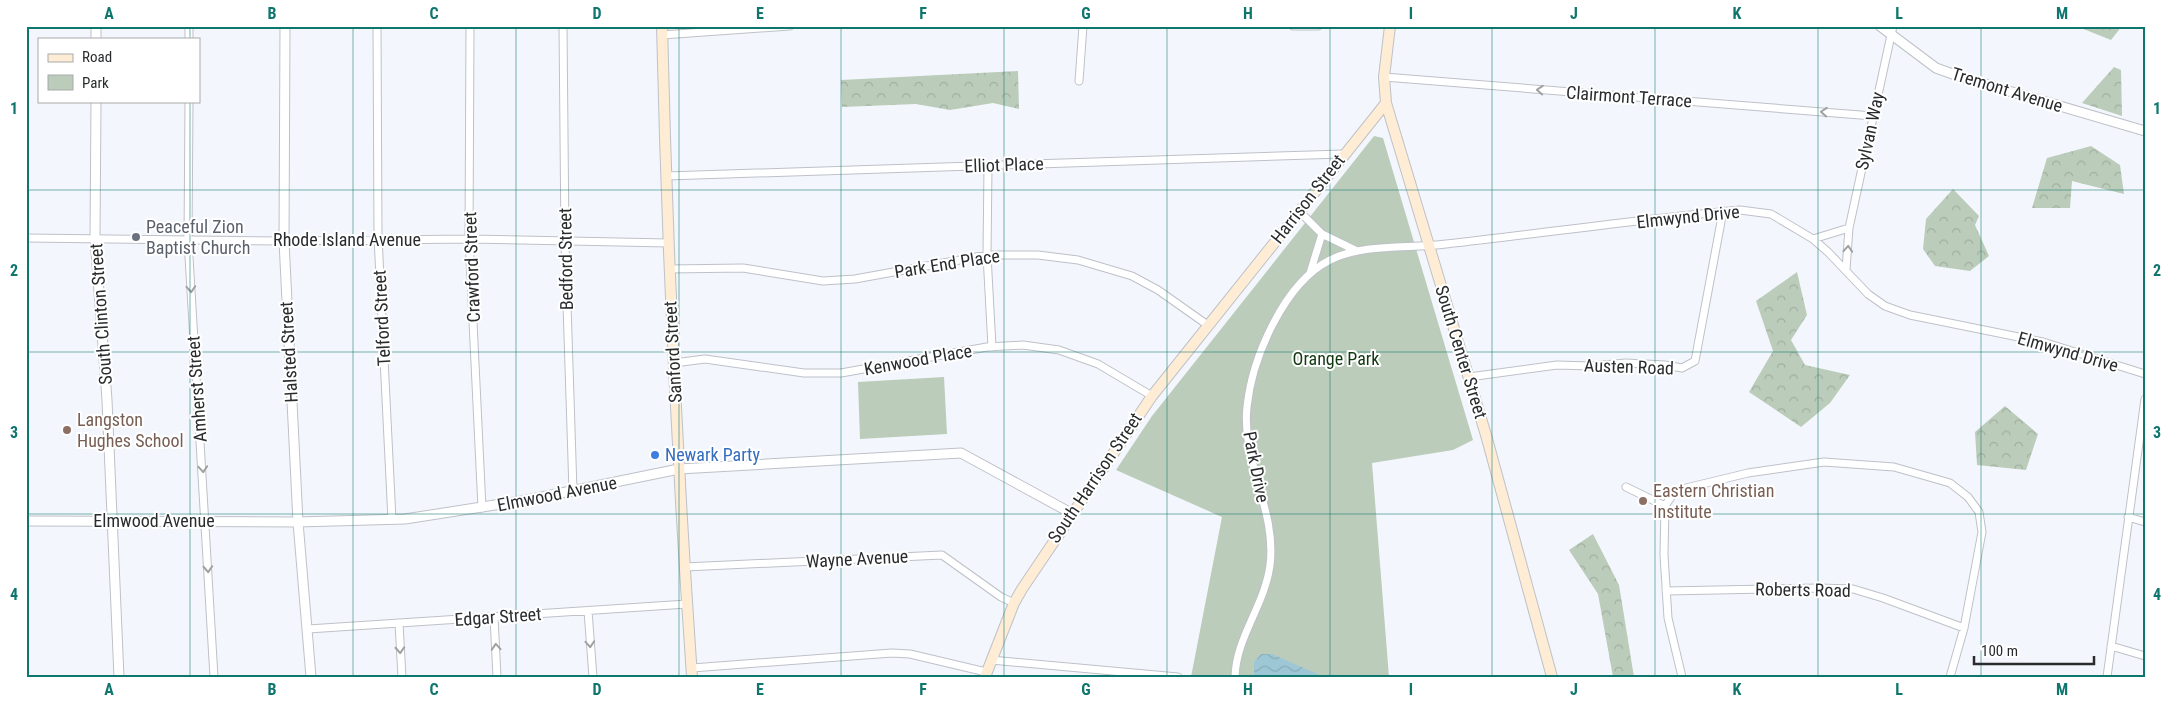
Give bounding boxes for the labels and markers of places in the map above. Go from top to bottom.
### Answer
place label: Peaceful Zion Baptist Church [146,216,250,258]
marker: Peaceful Zion Baptist Church [130,231,142,243]
place label: Langston Hughes School [77,409,184,451]
marker: Langston Hughes School [61,424,73,436]
place label: Newark Party [665,444,760,465]
marker: Newark Party [649,449,661,461]
place label: Eastern Christian Institute [1653,480,1774,522]
marker: Eastern Christian Institute [1637,495,1649,507]

